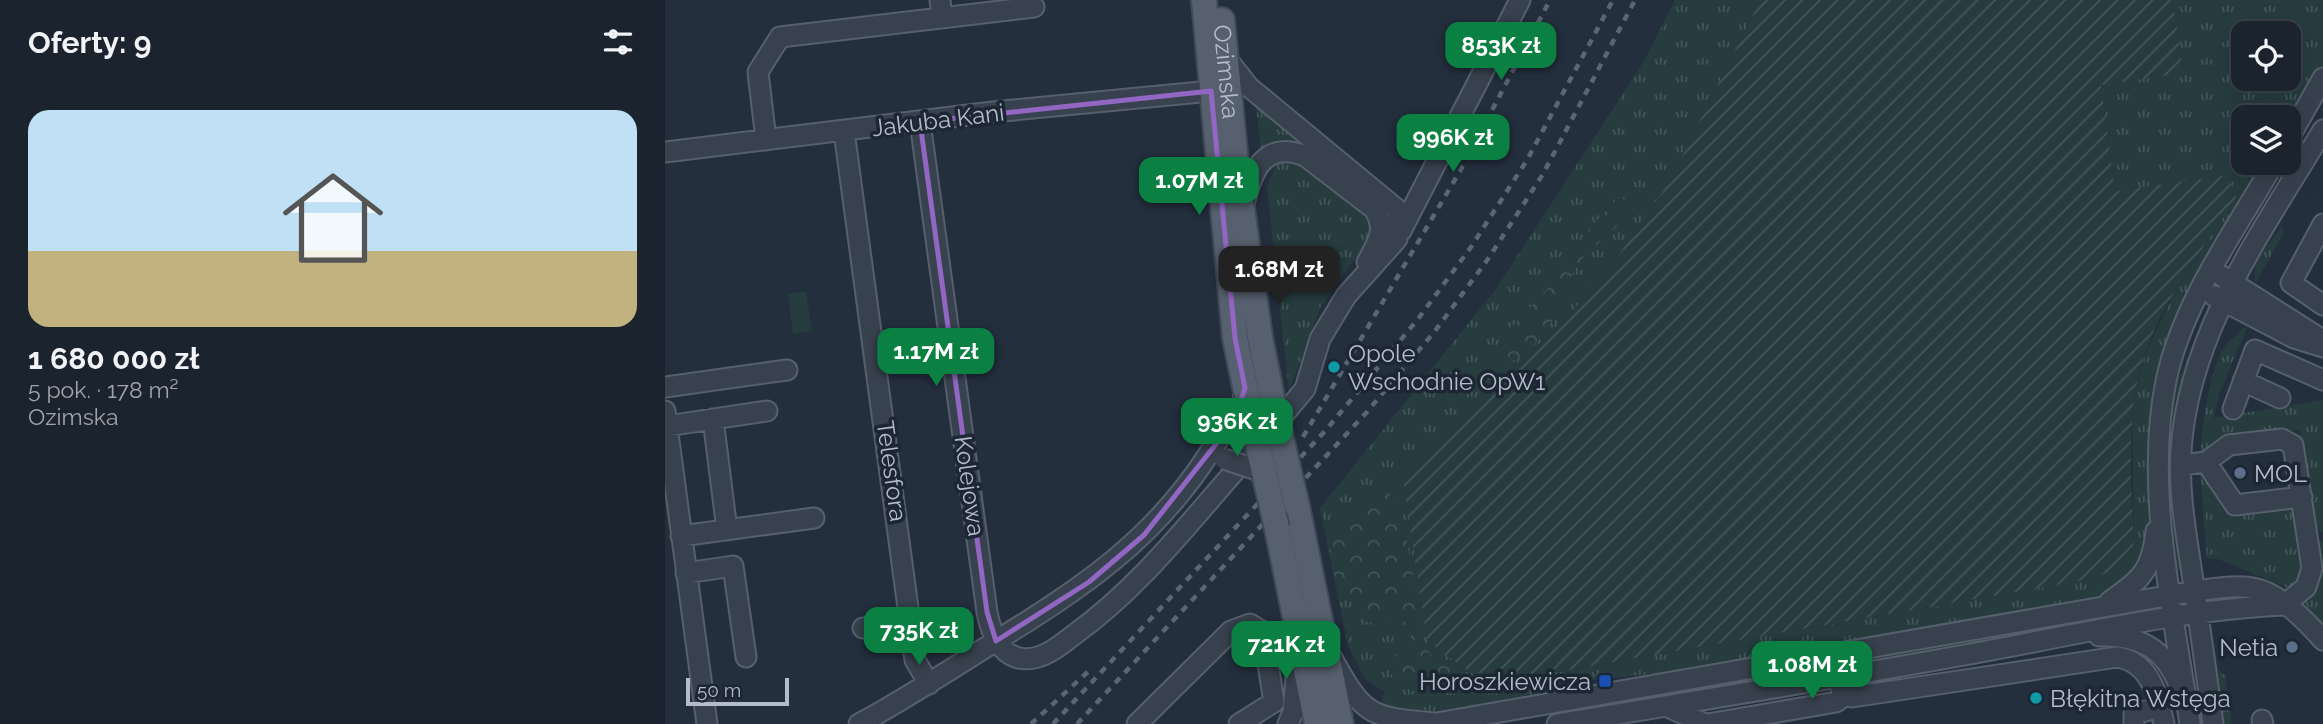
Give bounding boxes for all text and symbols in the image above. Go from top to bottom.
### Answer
map controls [2231,21,2301,175]
button: locate [2231,21,2301,91]
pin: 853K zł [1436,22,1566,82]
icon: filters [599,23,637,61]
street label: Ozimska [1208,23,1246,120]
text: Oferty: 9 [28,25,151,60]
text: 853K zł [1461,31,1541,58]
street label: Jakuba Kani [870,97,1006,143]
button: layers [2231,105,2301,175]
pin: 996K zł [1388,114,1518,174]
text: 996K zł [1413,123,1493,150]
icon: home [270,155,396,281]
pin: 1.07M zł [1127,158,1271,217]
text: 1.07M zł [1155,166,1243,193]
pin: 1.68M zł [1207,246,1351,306]
text: 1.68M zł [1234,255,1324,282]
pin: 1.17M zł [864,328,1008,388]
text: 1.17M zł [893,337,979,364]
place label: Opole Wschodnie OpW1 [1348,339,1545,396]
text: 1 680 000 zł [28,341,200,376]
marker: Opole Wschodnie OpW1 [1326,359,1342,375]
text: 5 pok. · 178 m² [28,376,178,403]
pin: 936K zł [1172,398,1302,458]
text: Ozimska [28,403,119,430]
text: 936K zł [1197,407,1277,434]
street label: Telesfora [871,419,913,523]
street label: Kolejowa [949,434,991,538]
place label: MOL [2254,459,2307,488]
marker: MOL [2232,465,2248,481]
pin: 735K zł [854,608,984,667]
text: 735K zł [880,616,958,643]
pin: 721K zł [1221,622,1351,681]
text: 721K zł [1247,630,1325,657]
place label: Netia [2219,633,2278,662]
marker: Netia [2284,639,2300,655]
pin: 1.08M zł [1740,642,1884,701]
text: 1.08M zł [1767,650,1857,677]
place label: Horoszkiewicza [1419,667,1591,696]
marker: Horoszkiewicza [1597,673,1613,689]
scale bar [686,675,789,707]
text: 50 m [697,679,741,701]
place label: Błękitna Wstęga [2050,684,2231,713]
marker: Błękitna Wstęga [2028,690,2044,706]

